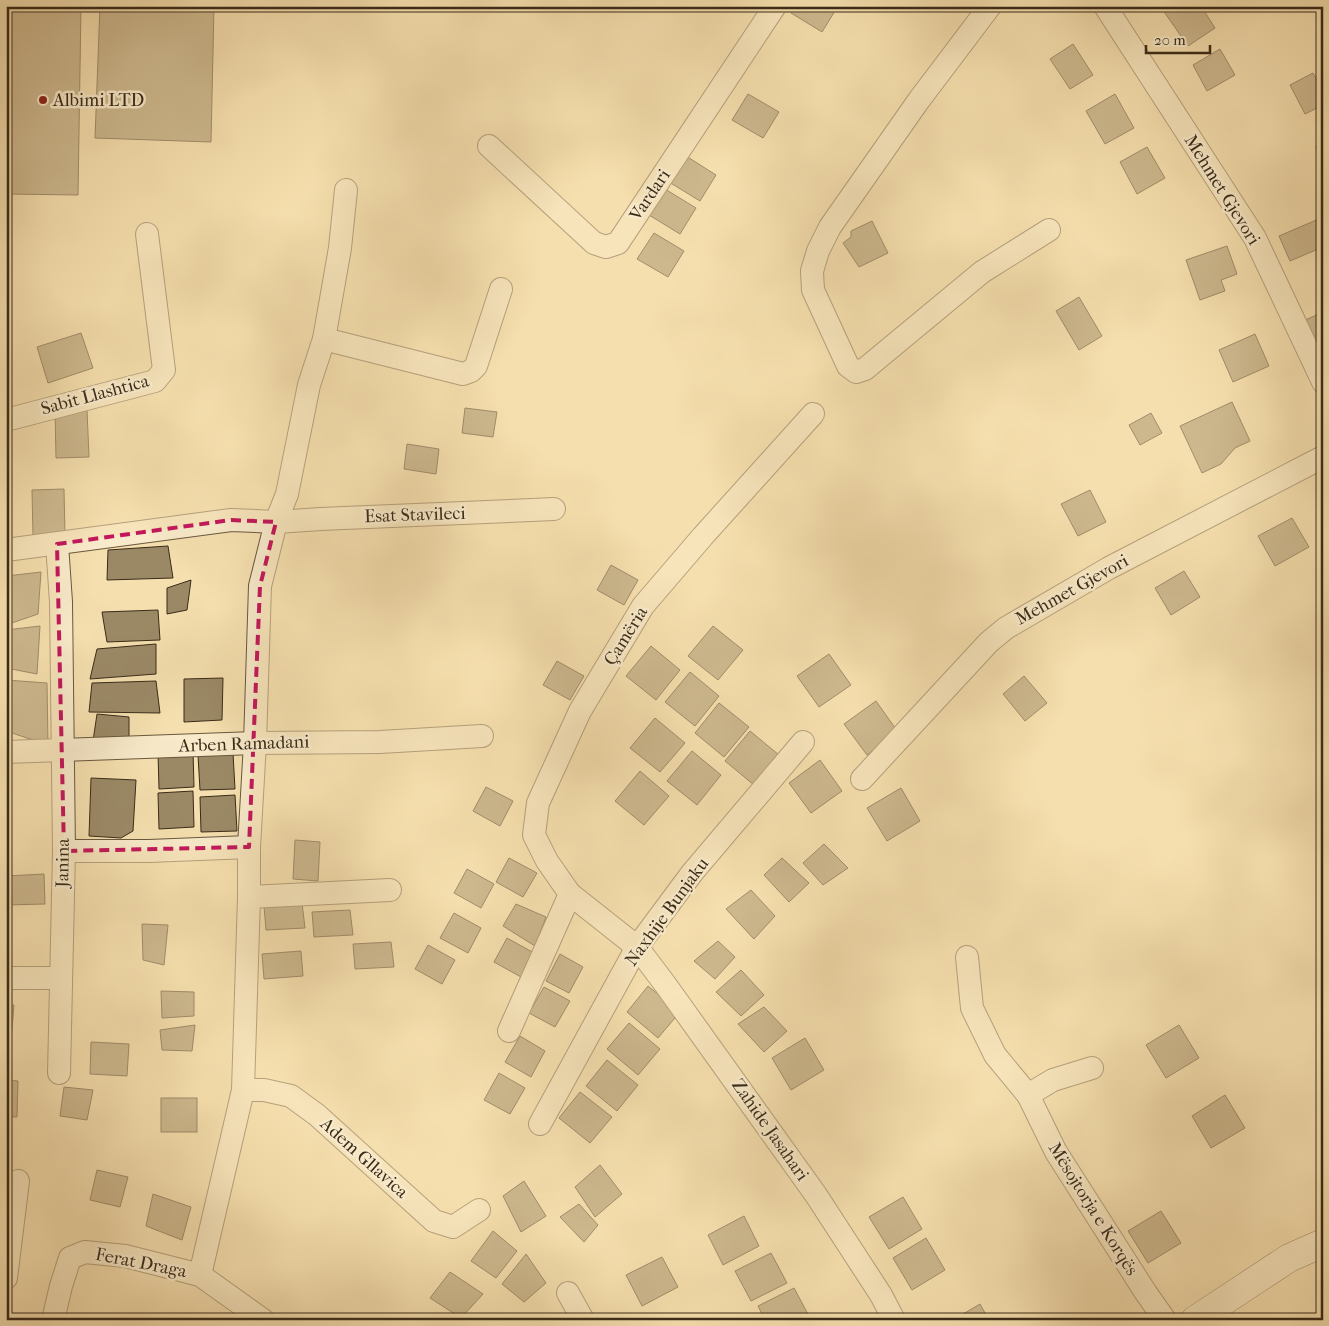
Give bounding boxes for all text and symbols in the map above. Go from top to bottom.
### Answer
scale bar [1146,22,1210,54]
text: 20 m [1154,31,1186,49]
place label: Albimi LTD [52,90,144,111]
marker: Albimi LTD [37,94,49,106]
street label: Mehmet Gjevori [1180,131,1265,250]
street label: Vardari [625,165,675,226]
street label: Sabit Llashtica [39,370,152,420]
street label: Esat Stavileci [364,503,467,527]
street label: Mehmet Gjevori [1012,550,1133,630]
street label: Çamëria [600,602,653,670]
street label: Arben Ramadani [177,731,310,757]
street label: Janina [52,838,74,890]
street label: Naxhije Bunjaku [621,854,713,970]
street label: Zahide Jasahari [727,1075,813,1185]
street label: Adem Gllavica [315,1113,413,1203]
street label: Mësojtorja e Korqës [1044,1139,1143,1280]
street label: Ferat Draga [94,1244,189,1282]

